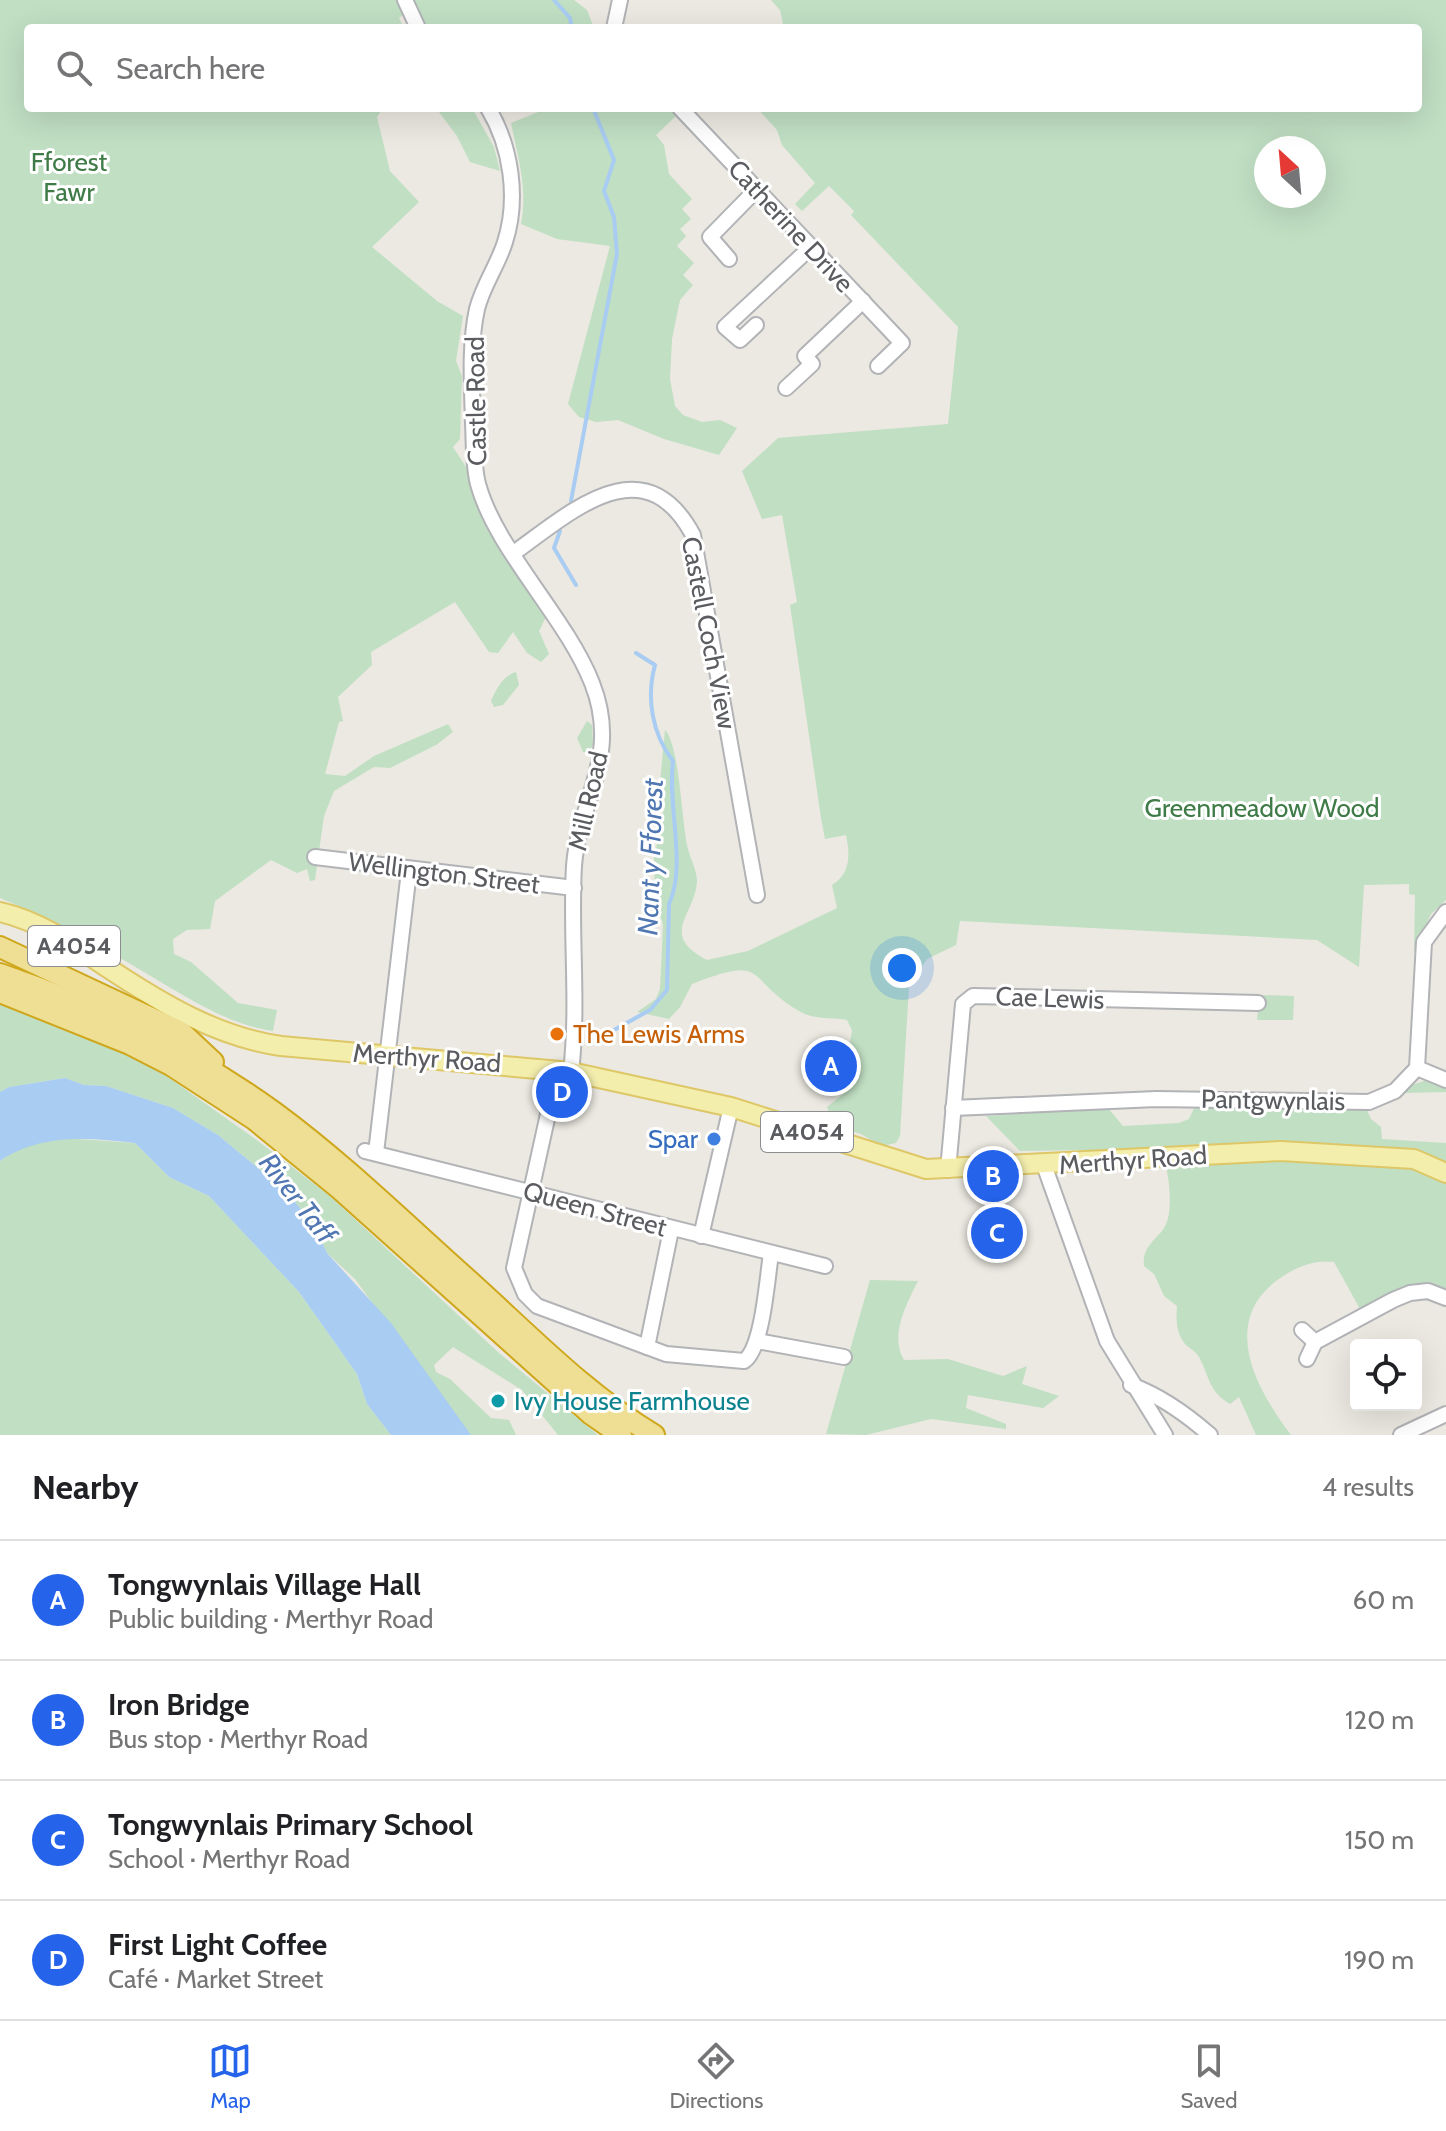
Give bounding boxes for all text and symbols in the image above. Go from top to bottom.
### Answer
search box [24,24,1422,112]
icon: search [52,46,96,90]
text: Search here [116,50,265,87]
north arrow [1254,136,1326,208]
park label: Fforest Fawr [31,146,108,208]
street label: Catherine Drive [721,153,861,299]
street label: Castle Road [459,336,493,466]
street label: Castell Coch View [675,534,743,732]
street label: Mill Road [561,748,615,854]
water label: Nant y Fforest [630,778,670,936]
park label: Greenmeadow Wood [1145,792,1379,824]
street label: Wellington Street [347,845,542,901]
road number: A4054 [28,926,120,966]
your location [882,948,922,988]
street label: Cae Lewis [995,980,1105,1016]
place label: The Lewis Arms [573,1018,745,1050]
marker: The Lewis Arms [548,1025,566,1043]
pin: A [805,1036,857,1096]
street label: Merthyr Road [352,1037,502,1079]
pin: D [536,1062,588,1122]
street label: Pantgwynlais [1201,1083,1346,1117]
road number: A4054 [761,1112,853,1152]
place label: Spar [648,1123,699,1155]
marker: Spar [705,1130,723,1148]
street label: Merthyr Road [1058,1139,1208,1181]
water label: River Taff [252,1146,345,1252]
pin: B [967,1146,1019,1206]
street label: Queen Street [520,1174,671,1244]
pin: C [971,1203,1023,1263]
map controls [1350,1339,1422,1411]
button: locate [1350,1339,1422,1411]
place label: Ivy House Farmhouse [514,1385,750,1417]
marker: Ivy House Farmhouse [489,1392,507,1410]
text: Nearby [32,1466,139,1508]
text: 4 results [1322,1471,1414,1503]
text: Tongwynlais Village Hall [108,1566,421,1603]
text: A [50,1584,66,1616]
text: 60 m [1352,1584,1414,1616]
text: Public building · Merthyr Road [108,1603,433,1635]
text: Iron Bridge [108,1686,249,1723]
text: B [50,1704,66,1736]
text: 120 m [1345,1704,1414,1736]
text: Bus stop · Merthyr Road [108,1723,368,1755]
text: Tongwynlais Primary School [108,1806,473,1843]
text: C [50,1824,66,1856]
text: 150 m [1345,1824,1414,1856]
text: School · Merthyr Road [108,1843,350,1875]
text: First Light Coffee [108,1926,327,1963]
text: D [49,1944,67,1976]
text: 190 m [1344,1944,1414,1976]
text: Café · Market Street [108,1963,323,1995]
tab: Map [208,2039,252,2114]
tab: Directions [669,2039,763,2114]
tab: Saved [1180,2039,1238,2114]

